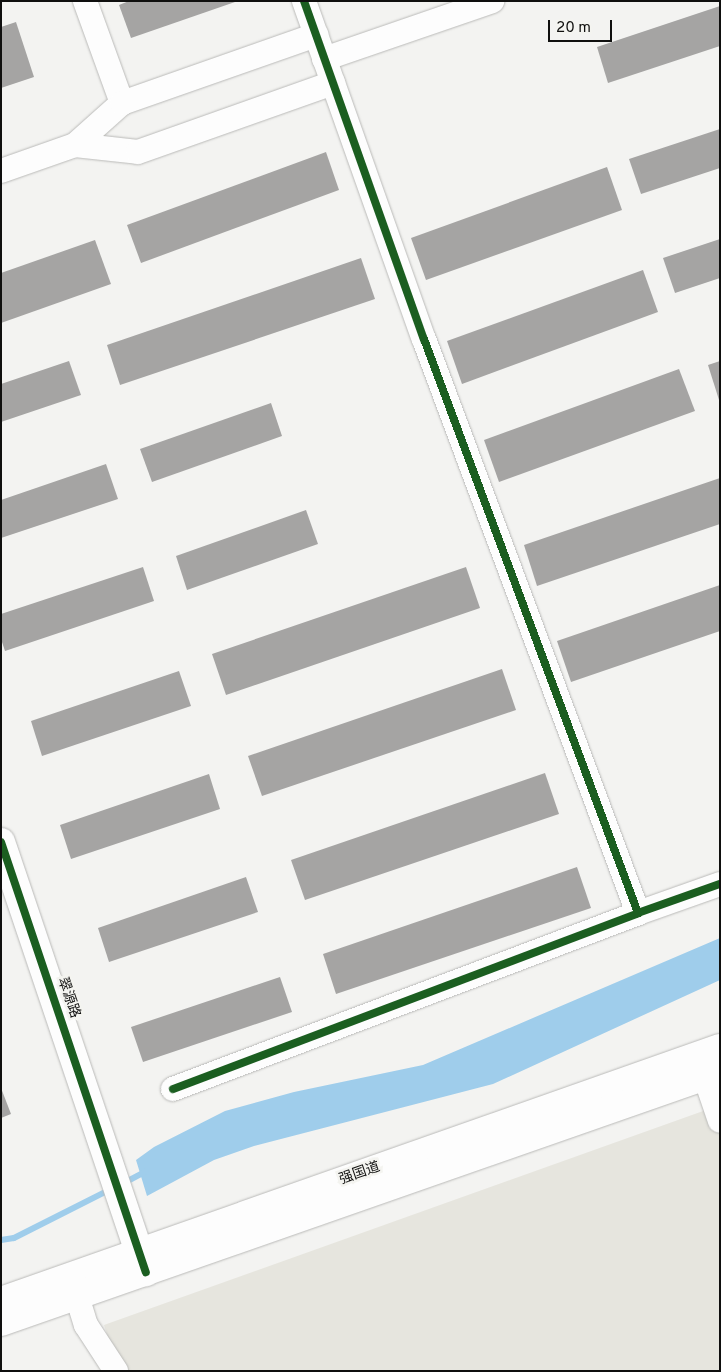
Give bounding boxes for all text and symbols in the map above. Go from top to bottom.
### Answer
scale bar [551,10,615,42]
text: 20 m [556,19,591,38]
street label: 翠源路 [53,975,83,1021]
street label: 强国道 [337,1159,383,1189]

